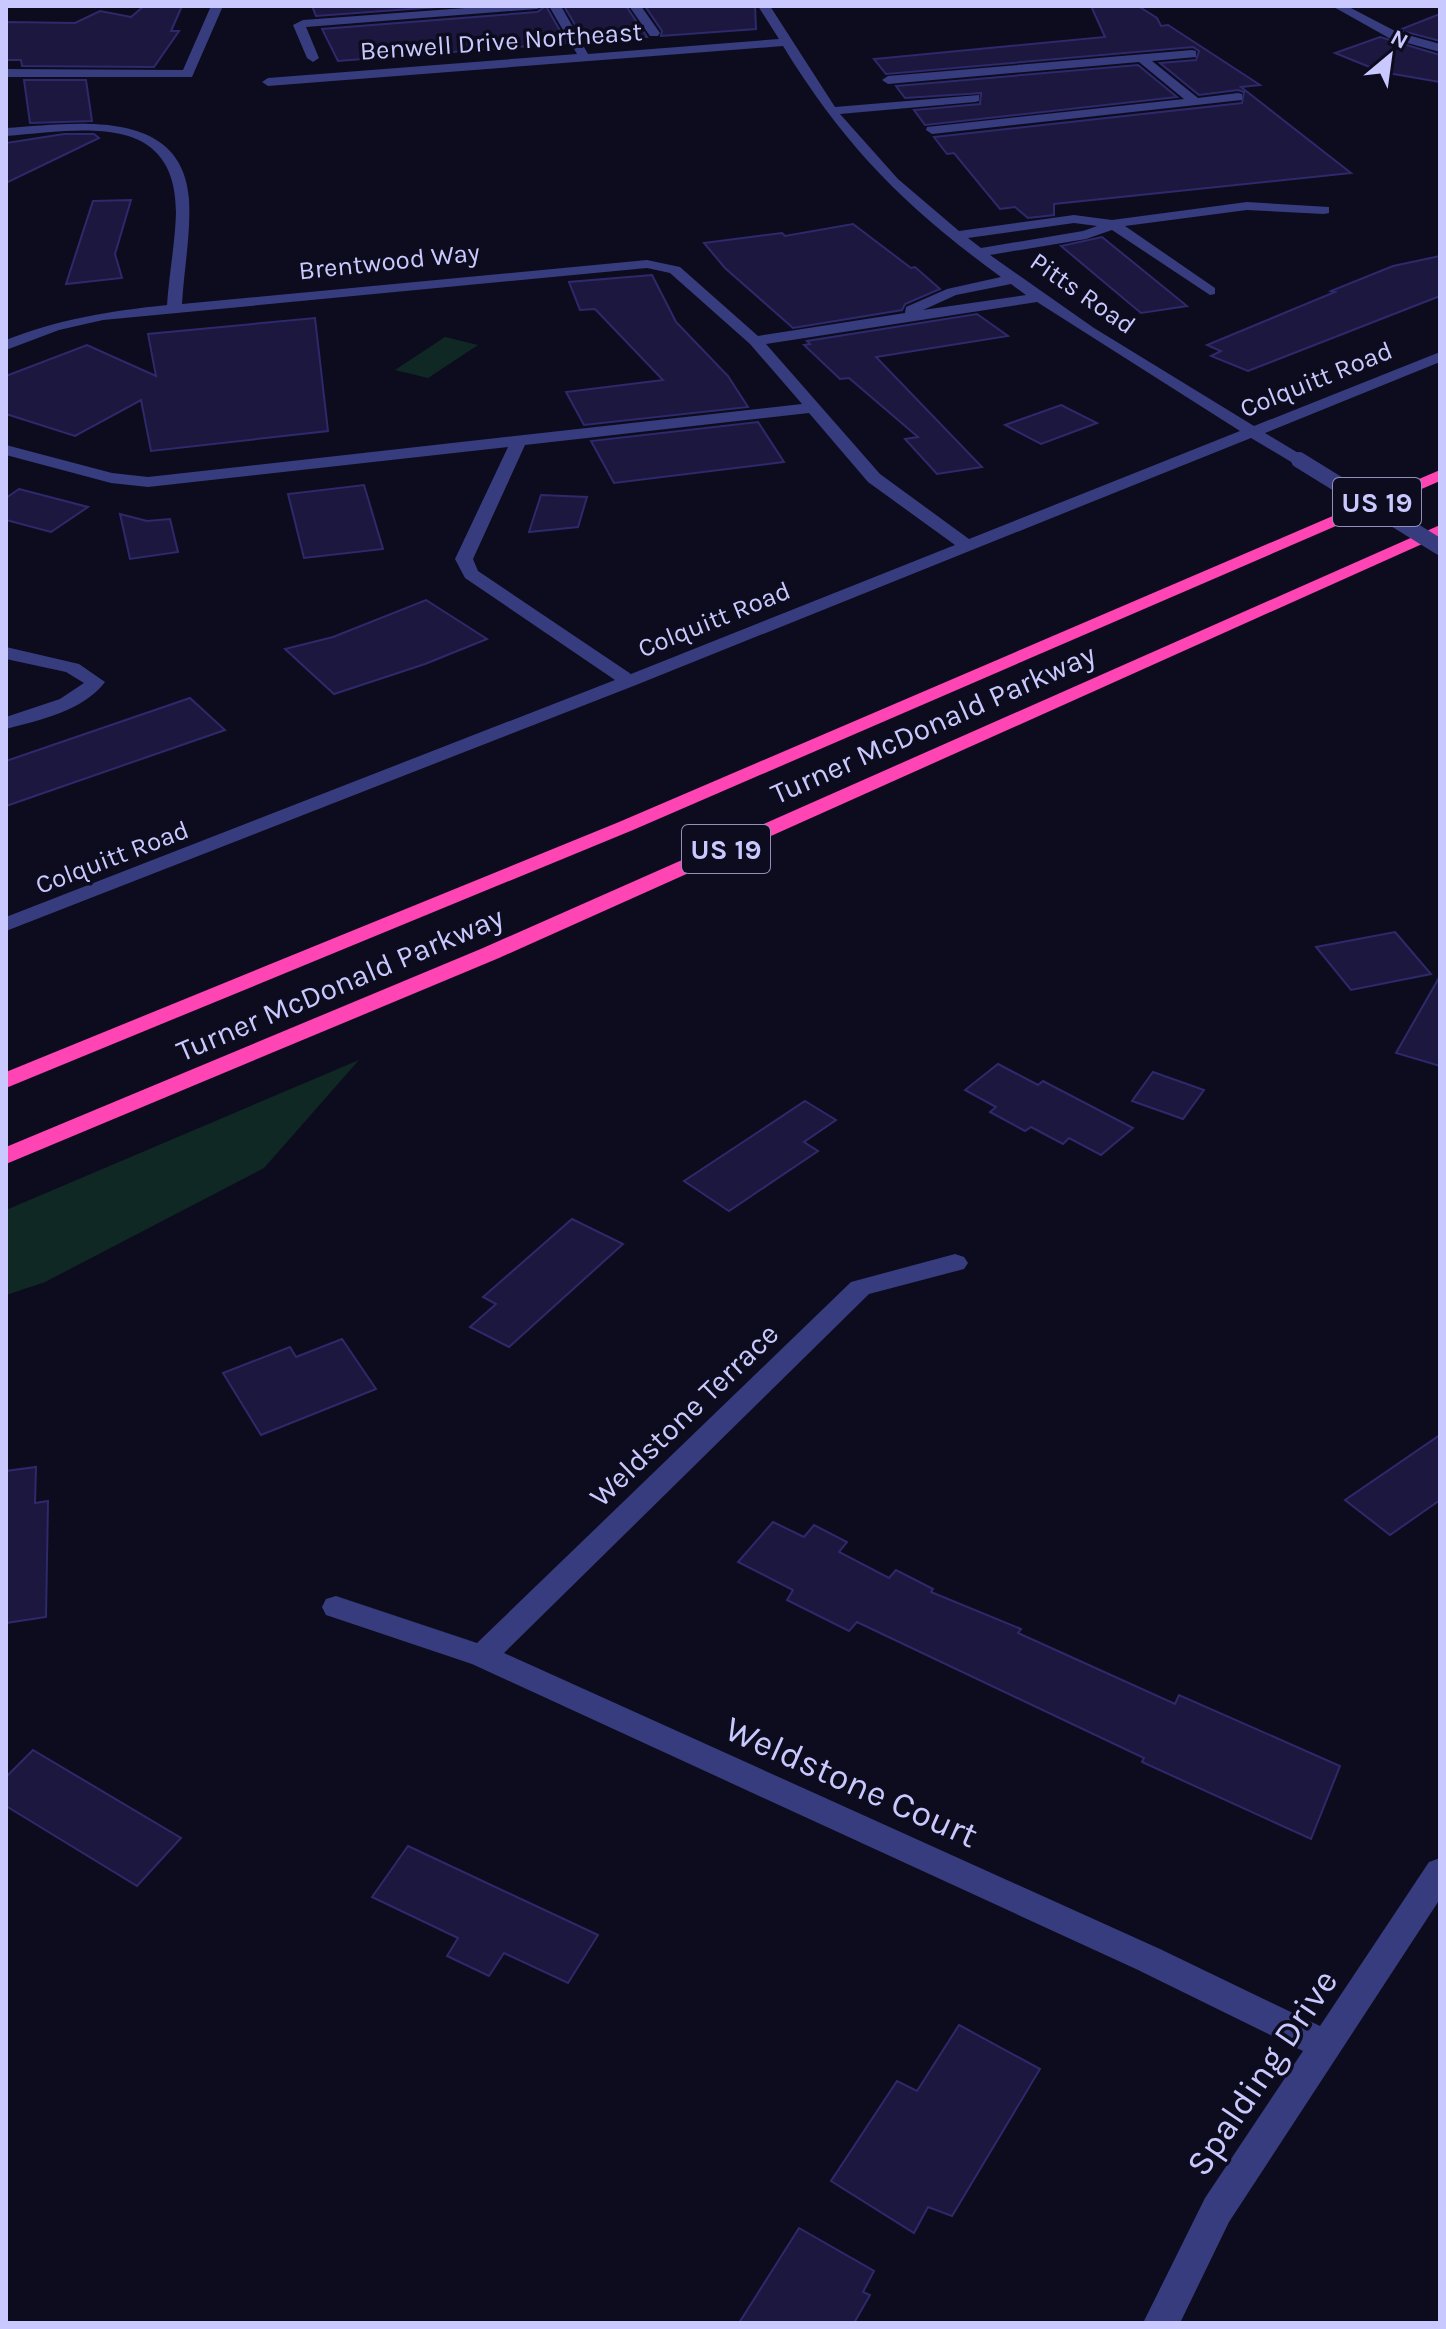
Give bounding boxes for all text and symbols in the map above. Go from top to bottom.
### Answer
street label: Benwell Drive Northeast [359,16,643,67]
north arrow [1350,16,1430,96]
text: N [1386,24,1412,55]
street label: Brentwood Way [297,237,481,286]
street label: Pitts Road [1024,246,1141,341]
street label: Colquitt Road [1235,335,1397,424]
road number: US 19 [1333,478,1421,526]
street label: Colquitt Road [633,575,795,664]
street label: Turner McDonald Parkway [765,636,1101,812]
street label: Colquitt Road [31,814,193,901]
road number: US 19 [682,825,770,873]
street label: Turner McDonald Parkway [171,899,509,1069]
street label: Weldstone Terrace [582,1316,786,1514]
street label: Weldstone Court [719,1707,984,1856]
street label: Spalding Drive [1177,1962,1346,2184]

